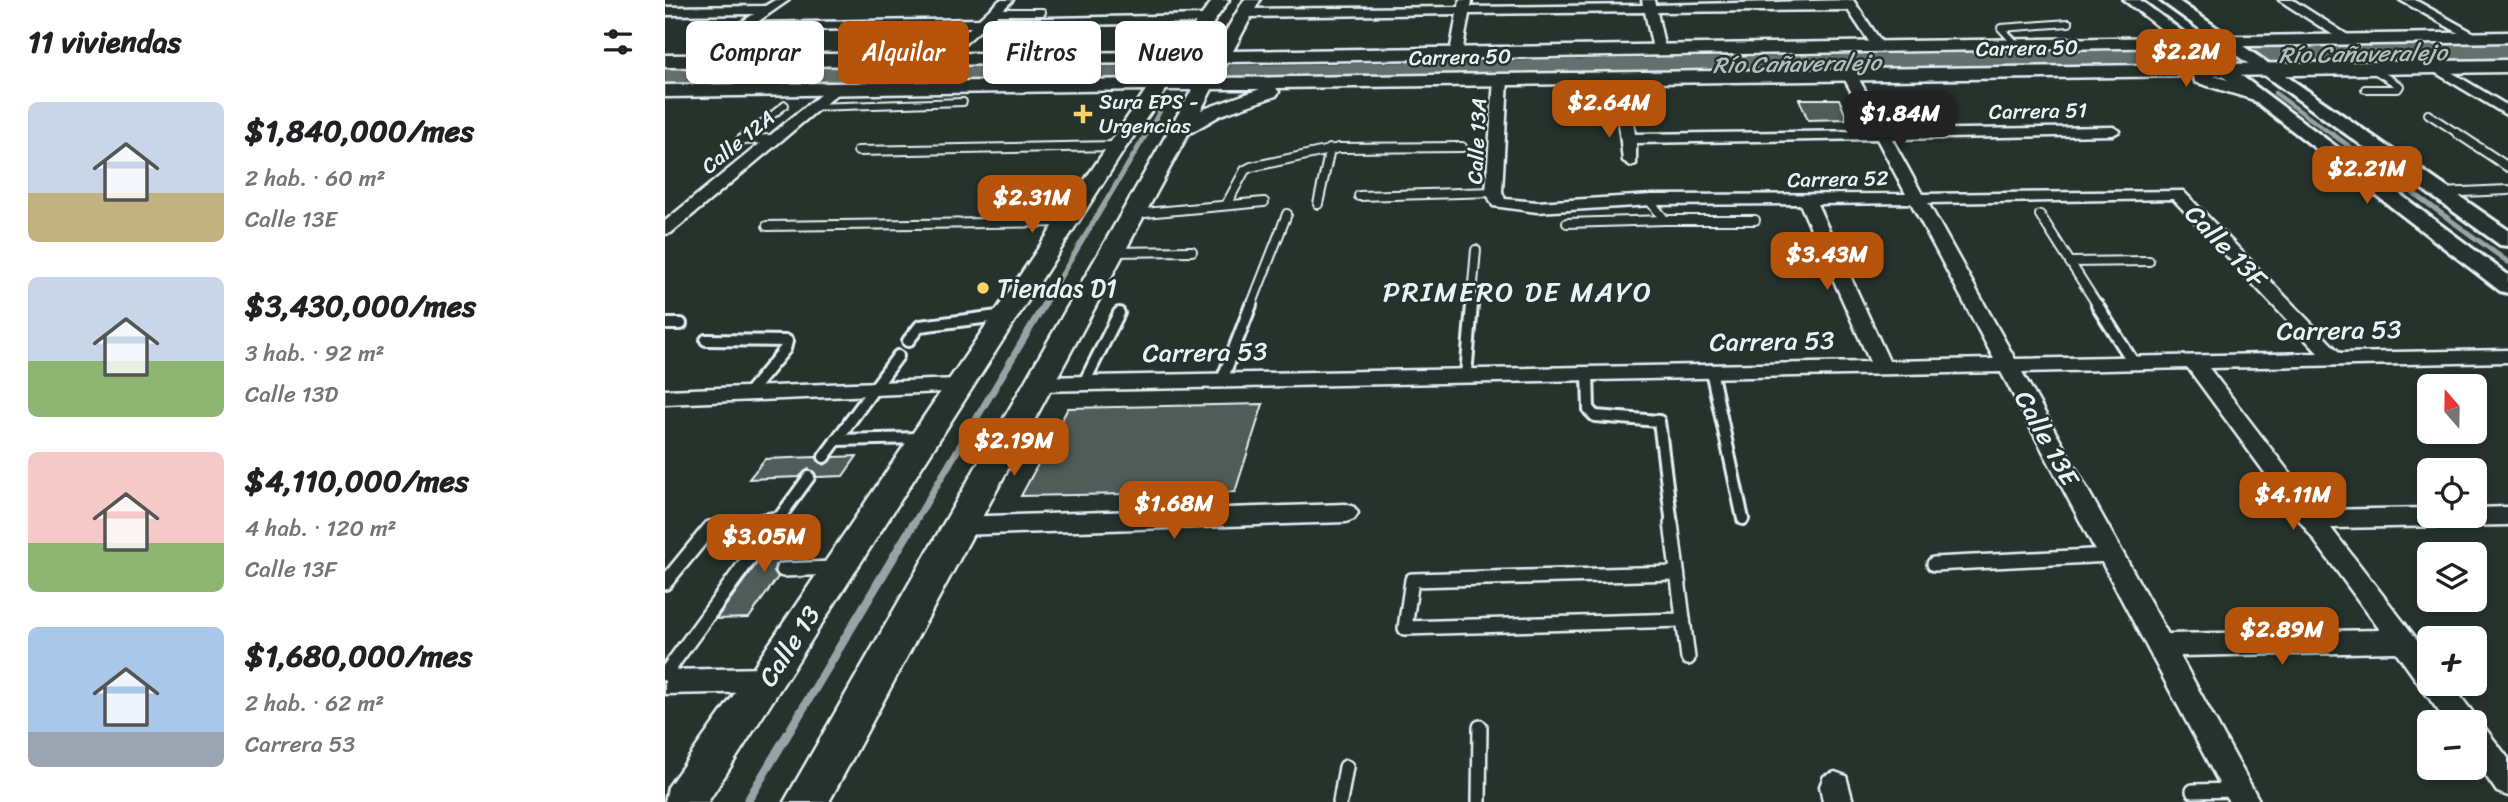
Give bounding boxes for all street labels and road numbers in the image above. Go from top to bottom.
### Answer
street label: Carrera 50 [1975,28,2079,68]
street label: Carrera 50 [1408,37,1512,77]
street label: Carrera 51 [1989,91,2087,131]
street label: Calle 13A [1456,97,1498,185]
street label: Calle 12A [692,100,784,184]
street label: Carrera 52 [1787,159,1889,199]
street label: Calle 13F [2173,193,2280,301]
street label: Carrera 53 [2276,306,2402,354]
street label: Carrera 53 [1709,317,1835,365]
street label: Carrera 53 [1142,328,1268,376]
street label: Calle 13E [2002,381,2093,496]
street label: Calle 13 [745,596,833,696]

